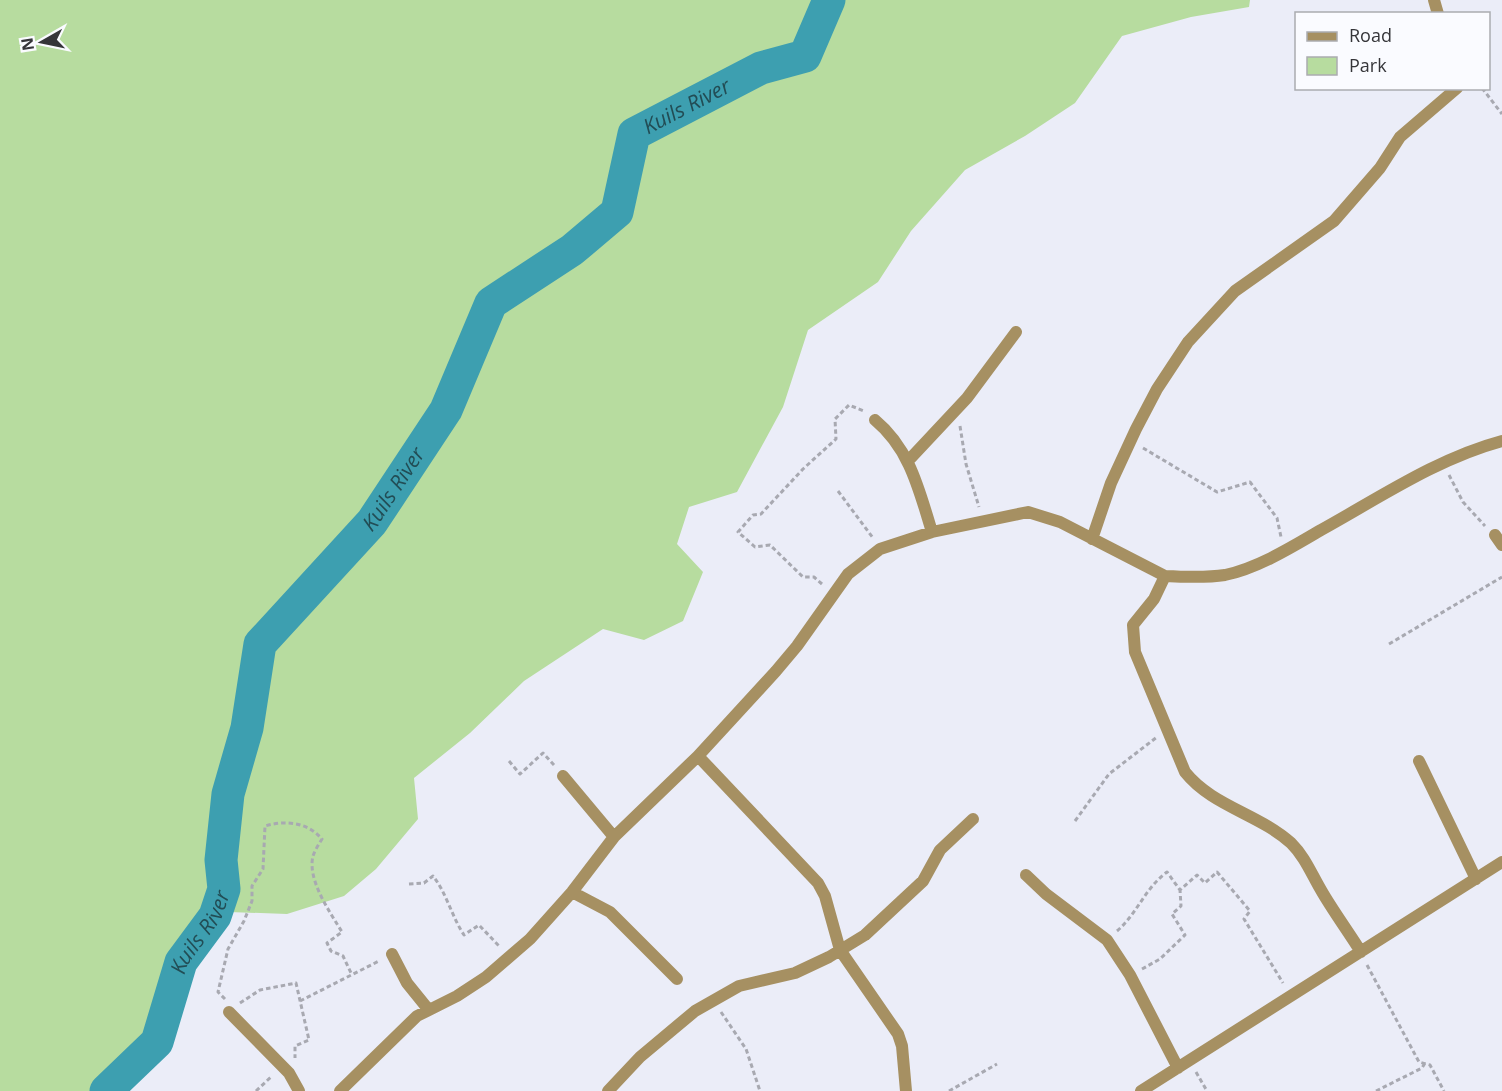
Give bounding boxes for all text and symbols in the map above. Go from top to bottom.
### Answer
north arrow [12,12,72,72]
legend [1295,12,1490,90]
text: Road [1349,23,1392,47]
text: N [15,36,39,52]
text: Park [1349,53,1387,77]
water label: Kuils River [638,71,735,140]
water label: Kuils River [355,441,431,537]
water label: Kuils River [163,886,236,977]

